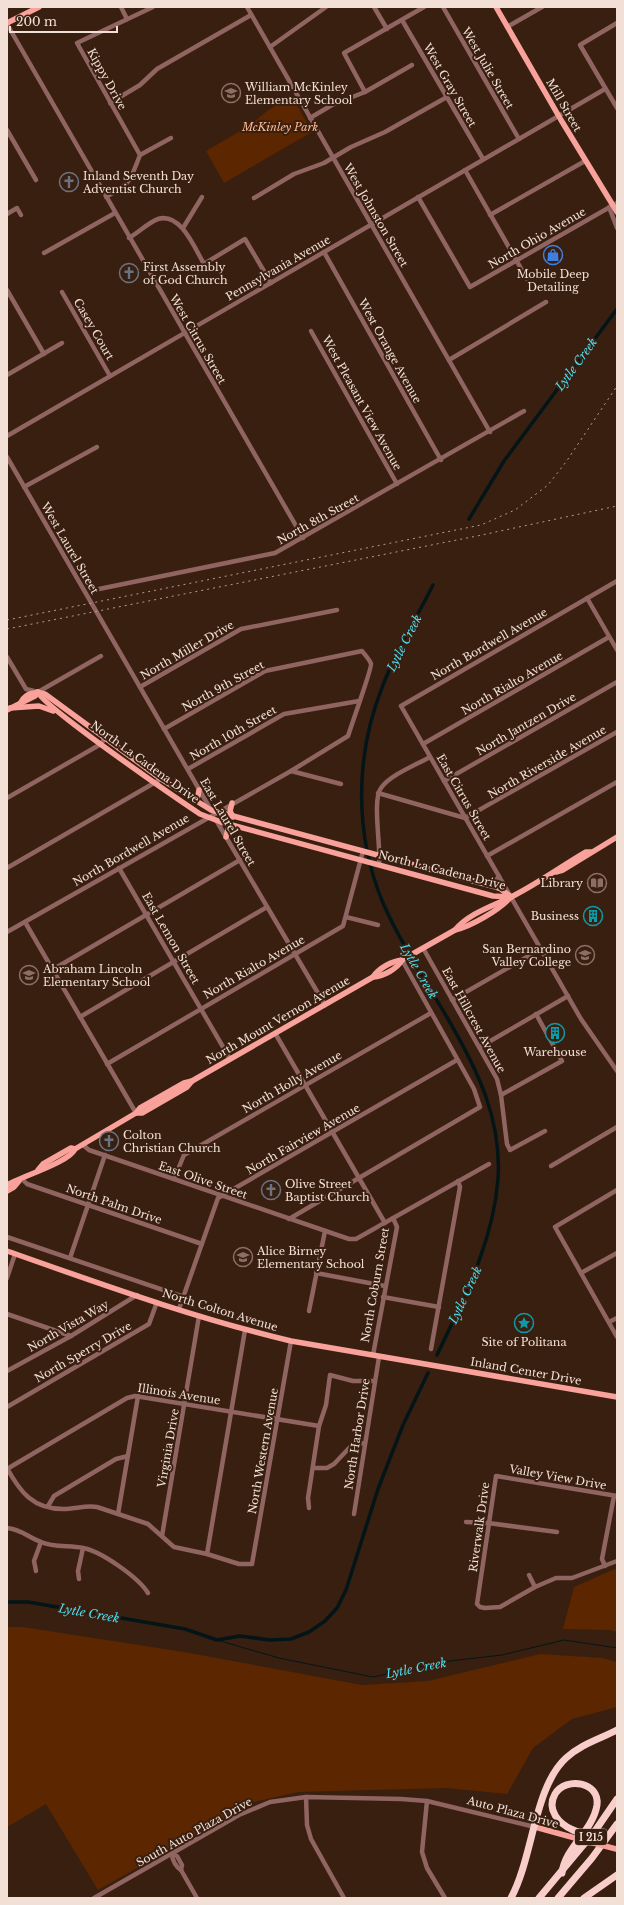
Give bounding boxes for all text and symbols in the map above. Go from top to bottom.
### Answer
scale bar [10,8,117,34]
text: 200 m [16,14,57,29]
street label: West Julie Street [458,24,517,112]
street label: West Gray Street [420,40,480,130]
street label: Kippy Drive [84,46,130,112]
street label: Mill Street [543,76,585,135]
place label: William McKinley Elementary School [244,80,353,107]
school or university icon: William McKinley Elementary School [220,82,242,104]
park label: McKinley Park [241,120,318,134]
street label: West Johnston Street [340,160,412,270]
place label: Inland Seventh Day Adventist Church [82,169,194,196]
church icon: Inland Seventh Day Adventist Church [58,171,80,193]
street label: North Ohio Avenue [486,204,588,272]
street label: Pennsylvania Avenue [223,232,333,304]
shop icon: Mobile Deep Detailing [542,244,564,266]
place label: First Assembly of God Church [143,260,228,287]
church icon: First Assembly of God Church [118,262,140,284]
place label: Mobile Deep Detailing [517,267,589,294]
street label: West Citrus Street [166,291,230,387]
street label: West Orange Avenue [355,295,425,406]
street label: Casey Court [71,296,118,363]
street label: West Pleasant View Avenue [319,332,405,473]
water label: Lytle Creek [551,335,600,394]
street label: North 8th Street [275,490,362,547]
street label: West Laurel Street [38,499,102,597]
street label: North Bordwell Avenue [428,605,550,683]
water label: Lytle Creek [383,612,425,675]
street label: North Miller Drive [138,618,236,682]
street label: North Rialto Avenue [459,648,565,718]
street label: North 9th Street [179,657,267,714]
street label: North Jantzen Drive [473,690,579,758]
street label: North 10th Street [187,702,280,763]
street label: North La Cadena Drive [88,718,202,806]
street label: North Riverside Avenue [485,722,609,802]
street label: East Citrus Street [434,752,495,843]
street label: East Laurel Street [197,776,259,869]
street label: North Bordwell Avenue [70,811,192,889]
street label: North La Cadena Drive [377,847,507,893]
library icon: Library [586,872,608,894]
place label: Library [540,876,583,890]
street label: East Lemon Street [139,890,203,987]
building icon: Business [582,905,604,927]
place label: Business [531,909,579,923]
street label: North Rialto Avenue [201,932,307,1002]
water label: Lytle Creek [397,940,441,1001]
place label: San Bernardino Valley College [482,942,571,969]
school or university icon: San Bernardino Valley College [574,944,596,966]
place label: Abraham Lincoln Elementary School [42,962,151,989]
school or university icon: Abraham Lincoln Elementary School [18,964,40,986]
street label: East Hillcrest Avenue [439,965,509,1075]
street label: North Mount Vernon Avenue [204,973,352,1067]
building icon: Warehouse [544,1022,566,1044]
place label: Warehouse [523,1045,586,1059]
street label: North Holly Avenue [240,1048,344,1116]
street label: North Fairview Avenue [244,1101,362,1177]
place label: Colton Christian Church [123,1128,221,1155]
church icon: Colton Christian Church [98,1130,120,1152]
street label: East Olive Street [157,1158,250,1202]
place label: Olive Street Baptist Church [285,1177,370,1204]
church icon: Olive Street Baptist Church [260,1179,282,1201]
street label: North Palm Drive [64,1181,164,1227]
street label: North Coburn Street [358,1226,392,1344]
place label: Alice Birney Elementary School [256,1244,365,1271]
school or university icon: Alice Birney Elementary School [232,1246,254,1268]
water label: Lytle Creek [445,1264,485,1327]
street label: North Colton Avenue [161,1286,279,1334]
street label: North Vista Way [25,1297,111,1355]
place icon: Site of Politana [513,1312,535,1334]
street label: North Sperry Drive [32,1319,134,1385]
place label: Site of Politana [481,1335,567,1349]
street label: Inland Center Drive [469,1354,583,1388]
street label: North Harbor Drive [341,1377,373,1491]
street label: Illinois Avenue [137,1381,221,1407]
street label: North Western Avenue [245,1387,281,1515]
street label: Virginia Drive [154,1408,182,1489]
street label: Valley View Drive [507,1461,608,1492]
street label: Riverwalk Drive [466,1481,492,1573]
water label: Lytle Creek [56,1600,121,1626]
water label: Lytle Creek [383,1655,448,1681]
street label: Auto Plaza Drive [465,1793,560,1831]
street label: South Auto Plaza Drive [134,1794,254,1870]
road number: I 215 [575,1829,607,1845]

